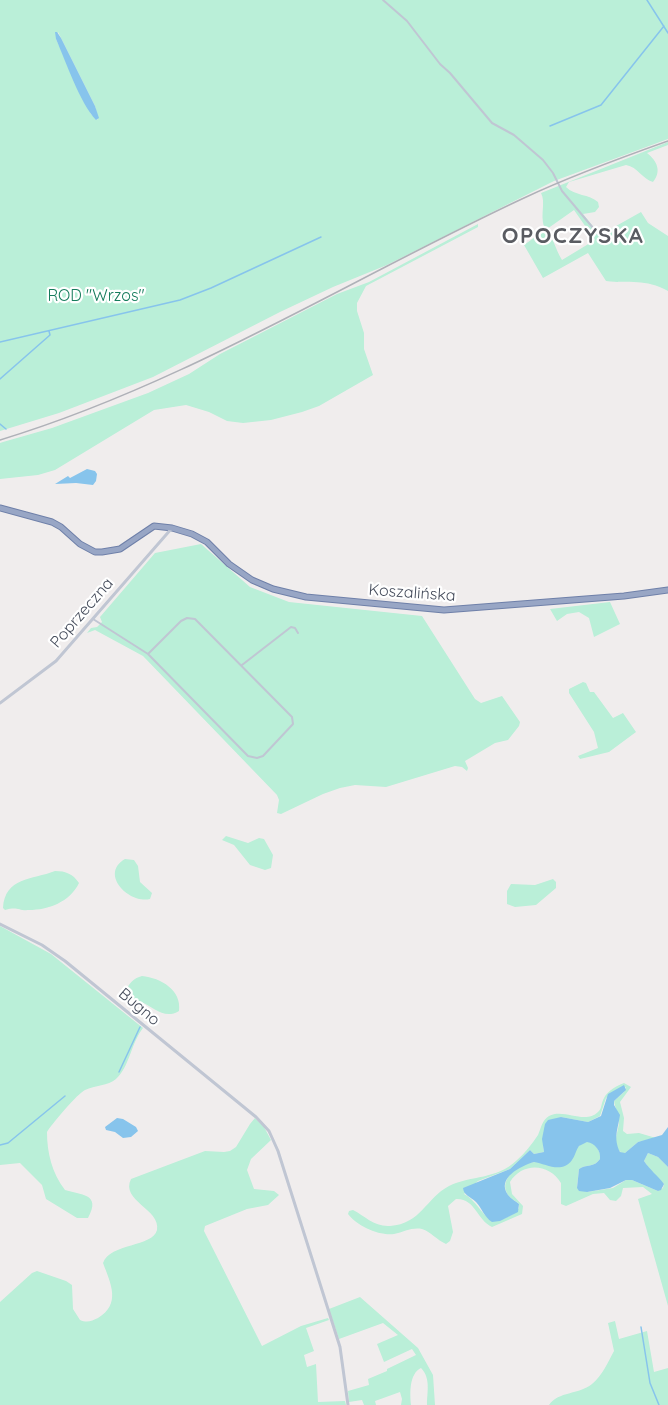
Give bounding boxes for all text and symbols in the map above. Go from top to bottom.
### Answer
district label: OPOCZYSKA [502,223,644,249]
park label: ROD "Wrzos" [47,286,145,306]
street label: Poprzeczna [46,574,118,652]
street label: Koszalińska [368,580,456,606]
street label: Bugno [114,984,164,1030]

